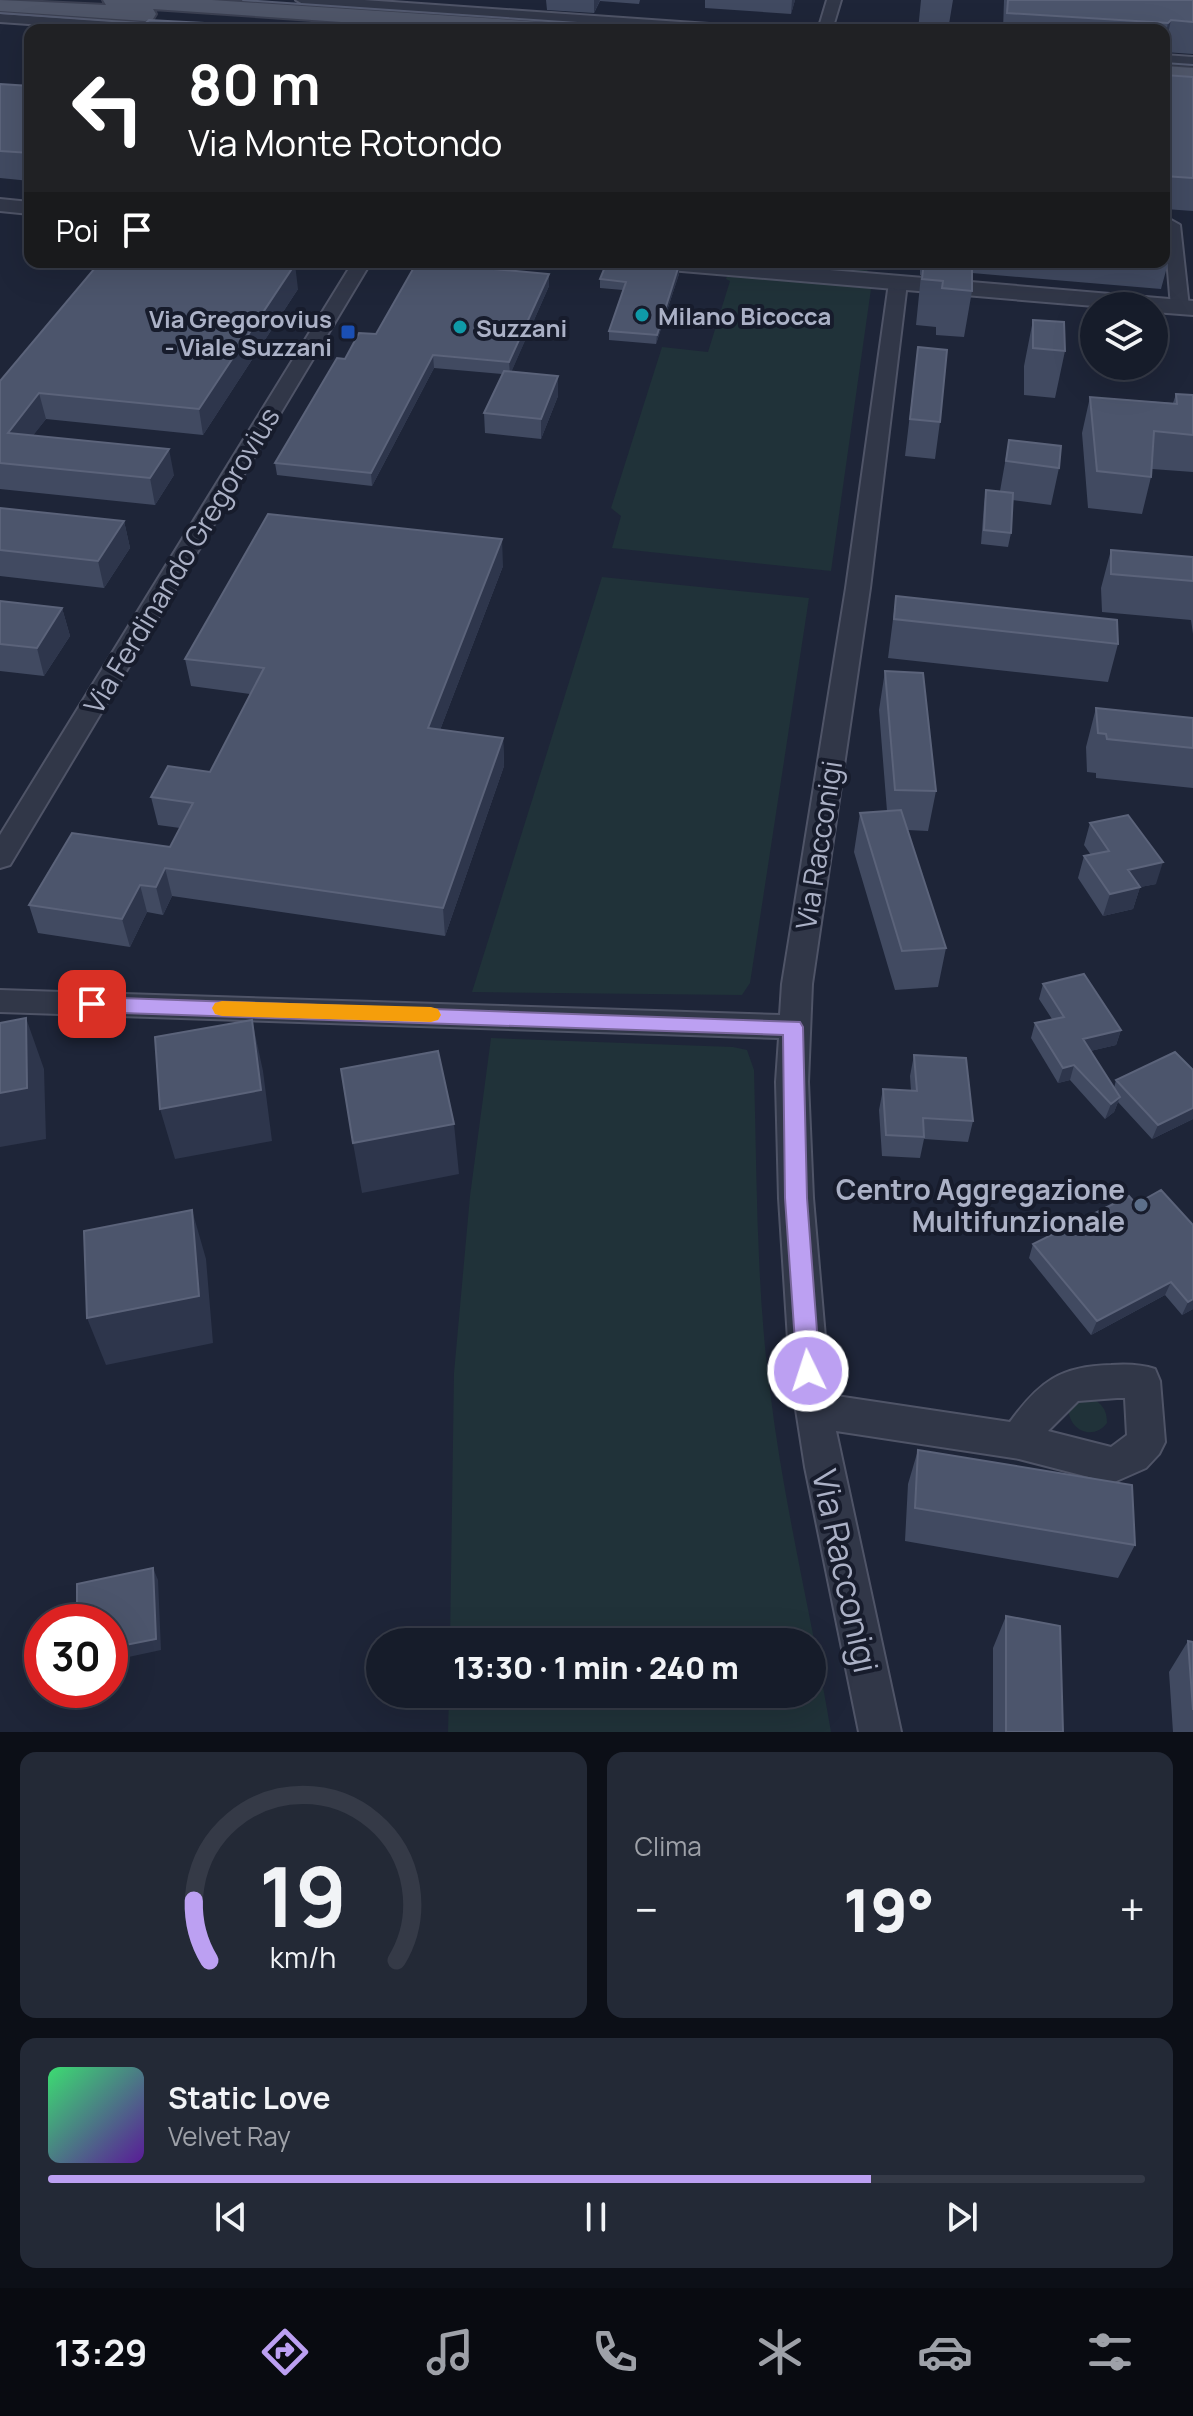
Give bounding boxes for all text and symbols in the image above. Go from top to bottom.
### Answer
text: 80 m [188,45,321,122]
icon: left [56,56,160,160]
text: Via Monte Rotondo [188,118,502,167]
icon: arrive [115,208,159,252]
text: Poi [56,210,99,251]
map controls [1080,292,1168,380]
button: layers [1080,292,1168,380]
place label: Milano Bicocca [658,299,831,332]
place label: Via Gregorovius - Viale Suzzani [149,302,332,363]
marker: Milano Bicocca [633,306,651,324]
place label: Suzzani [476,311,567,344]
marker: Suzzani [451,318,469,336]
marker: Via Gregorovius - Viale Suzzani [339,323,357,341]
street label: Via Ferdinando Gregorovius [74,400,288,720]
street label: Via Racconigi [786,758,850,932]
pin [58,970,126,1038]
icon: arrive [70,982,114,1026]
place label: Centro Aggregazione Multifunzionale [836,1170,1125,1240]
marker: Centro Aggregazione Multifunzionale [1132,1196,1150,1214]
position arrow [766,1329,850,1413]
street label: Via Racconigi [802,1465,890,1677]
speed limit sign: 30 [24,1604,128,1708]
text: 13:30 · 1 min · 240 m [453,1647,739,1688]
text: Clima [635,1828,702,1864]
text: 19 [259,1838,347,1952]
text: 19° [843,1868,935,1950]
text: − [635,1879,658,1939]
text: + [1120,1879,1145,1939]
text: km/h [270,1938,336,1977]
text: Static Love [168,2077,331,2118]
text: Velvet Ray [168,2118,291,2154]
icon: previous [209,2195,253,2239]
icon: pause [574,2195,618,2239]
icon: next [940,2195,984,2239]
icon: directions [257,2324,313,2380]
icon: music [422,2324,478,2380]
icon: phone [587,2324,643,2380]
icon: climate [752,2324,808,2380]
icon: car [917,2324,973,2380]
icon: filters [1082,2324,1138,2380]
text: 13:29 [55,2328,147,2377]

